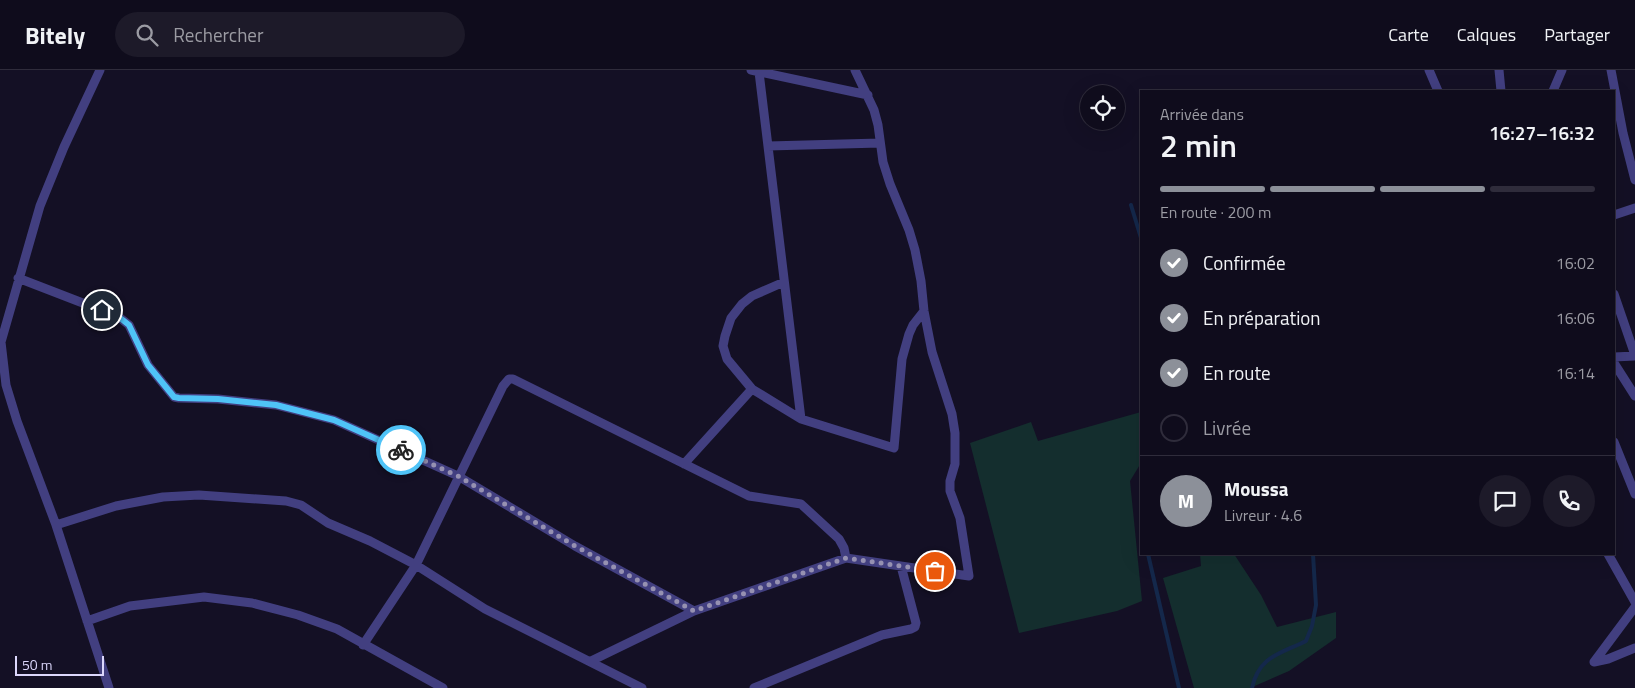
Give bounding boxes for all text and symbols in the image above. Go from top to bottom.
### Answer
search box [115,12,465,57]
text: Bitely [25,17,85,53]
text: Rechercher [173,20,264,49]
icon: search [133,21,161,49]
text: Carte [1388,21,1429,48]
text: Calques [1457,21,1516,48]
text: Partager [1544,21,1610,48]
map controls [1080,85,1125,130]
button: locate [1080,85,1125,130]
text: Arrivée dans [1160,102,1244,126]
text: 16:27–16:32 [1489,118,1595,147]
text: 2 min [1160,121,1237,169]
text: En route · 200 m [1160,200,1271,224]
text: Confirmée [1203,248,1285,277]
icon: check [1160,249,1188,277]
text: 16:02 [1556,251,1595,275]
pin [81,289,123,331]
icon: home [88,296,116,324]
text: En préparation [1203,303,1321,332]
icon: check [1160,304,1188,332]
text: 16:06 [1556,306,1595,330]
text: En route [1203,358,1271,387]
icon: check [1160,359,1188,387]
text: 16:14 [1556,361,1595,385]
text: Livrée [1203,413,1251,442]
courier [376,425,426,475]
icon: bike [387,436,415,464]
text: Moussa [1224,474,1288,503]
button: chat [1479,475,1531,527]
button: phone [1543,475,1595,527]
text: M [1178,486,1194,515]
text: Livreur · 4.6 [1224,503,1302,527]
pin [914,550,956,592]
icon: bag [921,557,949,585]
scale bar [15,653,104,676]
text: 50 m [22,654,52,675]

